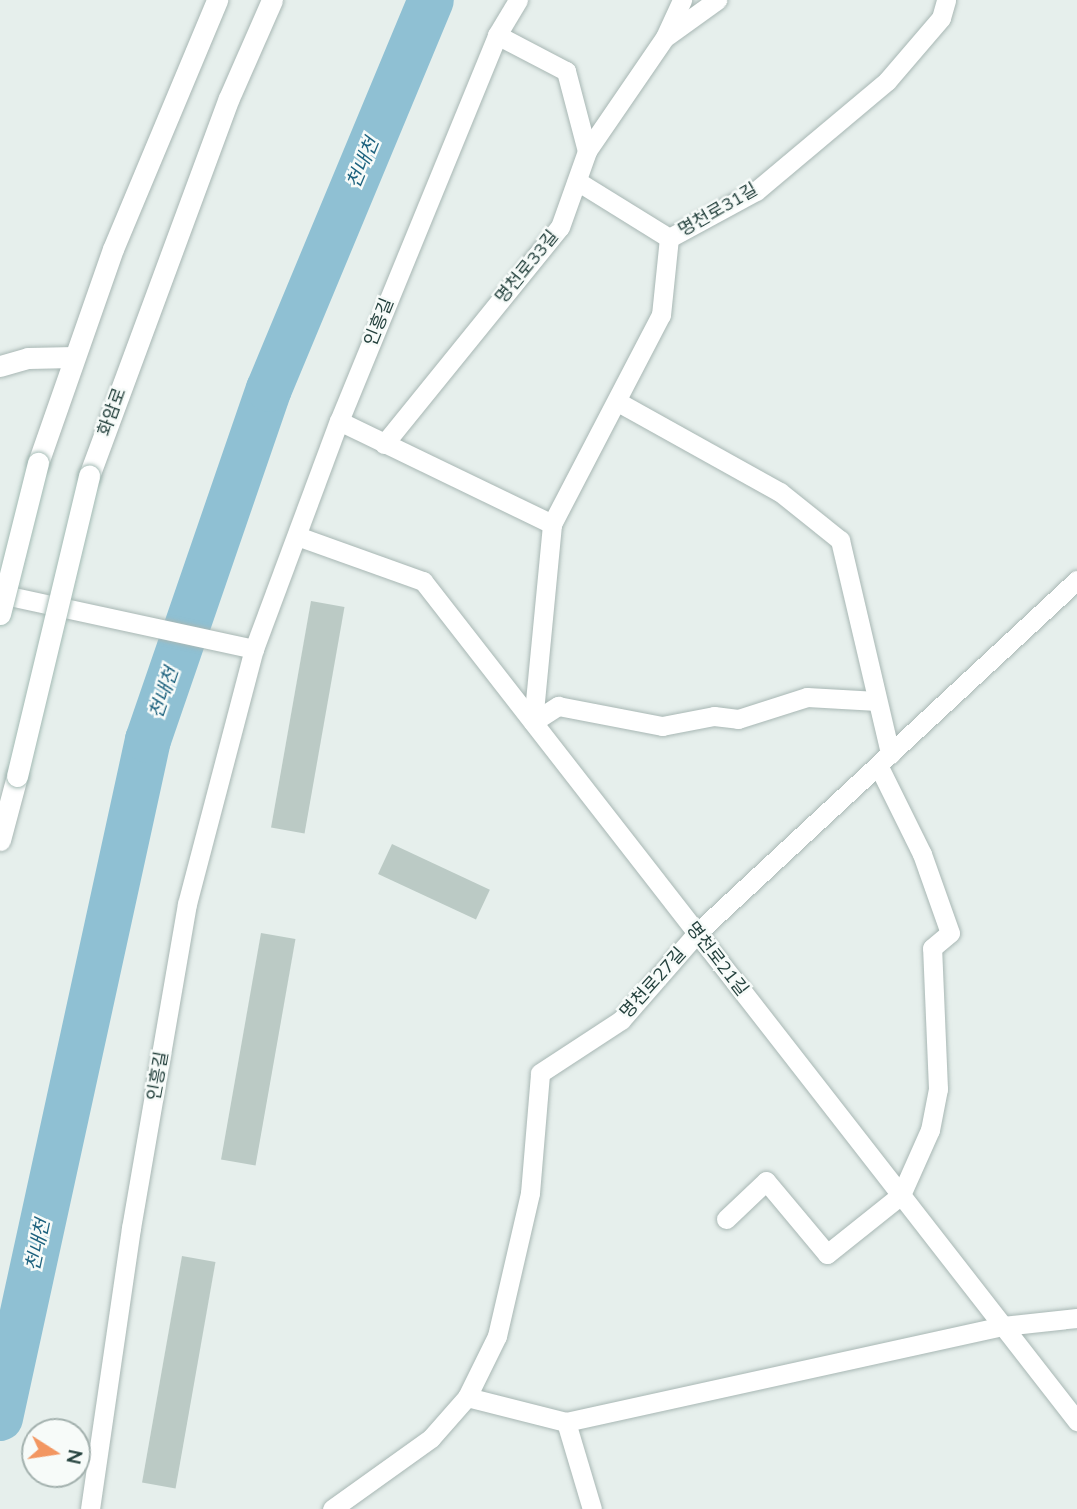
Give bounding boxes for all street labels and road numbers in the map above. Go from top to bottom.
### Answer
street label: 명천로31길 [675,179,761,241]
street label: 명천로33길 [491,226,563,308]
street label: 인흥길 [360,295,398,349]
street label: 화암로 [93,385,131,439]
street label: 명천로21길 [681,918,753,1000]
street label: 명천로27길 [616,943,690,1023]
street label: 인흥길 [143,1050,173,1102]

